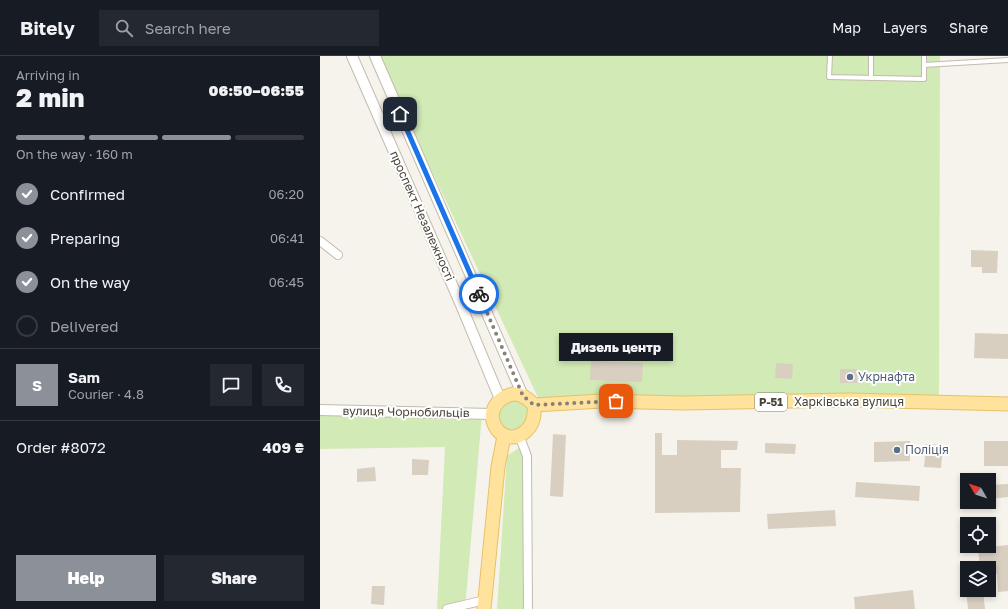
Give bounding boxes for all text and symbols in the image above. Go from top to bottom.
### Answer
search box [99,10,379,46]
text: Bitely [20,16,75,39]
icon: search [113,17,135,39]
text: Search here [145,19,231,37]
text: Map [832,19,861,36]
text: Layers [883,19,927,36]
text: Share [949,19,988,36]
text: Arriving in [16,67,80,83]
text: 06:50–06:55 [209,81,304,99]
text: 2 min [16,82,84,113]
pin [383,97,417,131]
icon: home [389,103,411,125]
text: On the way · 160 m [16,146,133,162]
street label: проспект Незалежності [387,148,458,283]
icon: check [16,183,38,205]
text: Confirmed [50,185,125,203]
text: 06:20 [269,186,304,202]
icon: check [16,227,38,249]
text: Preparing [50,229,120,247]
text: 06:41 [270,230,304,246]
icon: check [16,271,38,293]
text: On the way [50,273,130,291]
text: 06:45 [269,274,304,290]
courier [459,274,499,314]
icon: bike [468,283,490,305]
text: Delivered [50,317,118,335]
callout: Дизель центр [559,333,673,361]
text: Дизель центр [571,339,661,355]
button: chat [210,364,252,406]
button: phone [262,364,304,406]
text: Sam [68,368,100,386]
place label: Укрнафта [858,369,915,384]
marker: Укрнафта [845,372,855,382]
text: S [32,376,42,394]
pin [599,384,633,418]
text: Courier · 4.8 [68,386,144,402]
icon: bag [605,390,627,412]
road number: Р-51 [755,393,787,411]
street label: Харківська вулиця [794,394,904,409]
street label: вулиця Чорнобильців [342,403,470,420]
text: Order #8072 [16,438,106,456]
text: 409 ₴ [262,438,304,456]
place label: Поліція [905,442,949,457]
marker: Поліція [892,445,902,455]
north arrow [960,473,996,509]
map controls [960,473,996,597]
button: locate [960,517,996,553]
button: Help [16,555,156,601]
button: Share [164,555,304,601]
button: layers [960,561,996,597]

